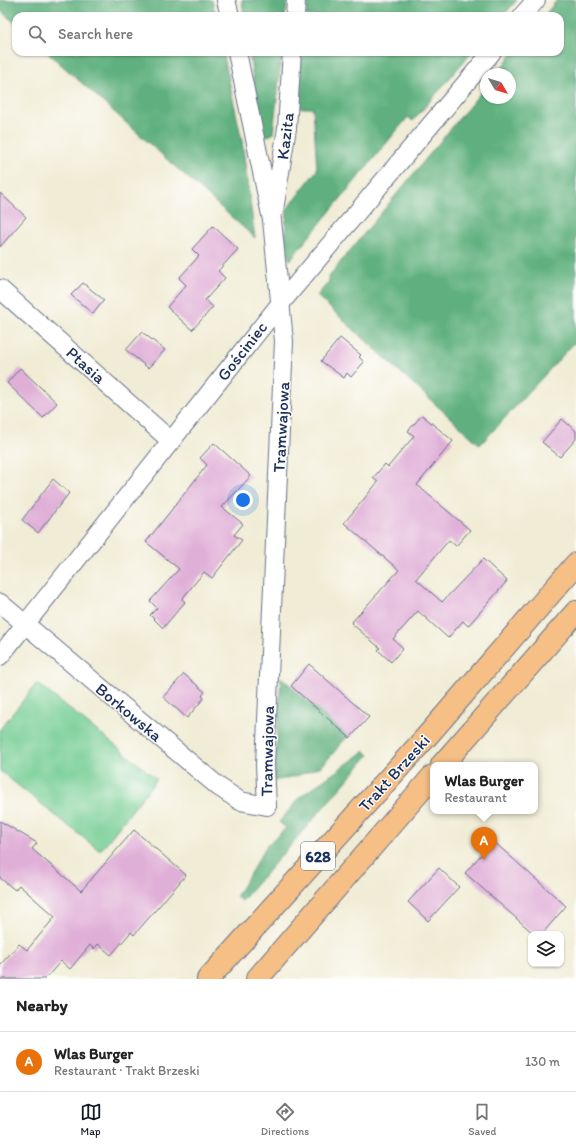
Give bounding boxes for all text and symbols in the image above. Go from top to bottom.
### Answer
search box [12,12,564,56]
icon: search [26,23,48,45]
text: Search here [58,25,133,43]
north arrow [480,68,516,104]
street label: Kazita [272,111,298,161]
street label: Gościniec [213,317,271,385]
street label: Ptasia [62,342,110,388]
street label: Tramwajowa [269,381,293,473]
your location [233,490,253,510]
street label: Borkowska [92,679,166,746]
street label: Tramwajowa [256,705,278,797]
street label: Trakt Brzeski [354,730,434,816]
popup [430,762,538,814]
text: Wlas Burger [444,772,524,790]
text: Restaurant [444,790,507,805]
pin: A [471,827,497,860]
road number: 628 [301,842,335,870]
map controls [528,931,564,967]
button: layers [528,931,564,967]
text: Nearby [16,995,68,1015]
text: Wlas Burger [54,1045,133,1063]
text: A [25,1054,33,1069]
text: 130 m [525,1054,560,1069]
text: Restaurant · Trakt Brzeski [54,1063,199,1078]
tab: Map [80,1101,102,1138]
tab: Directions [261,1101,309,1138]
tab: Saved [468,1101,496,1138]

